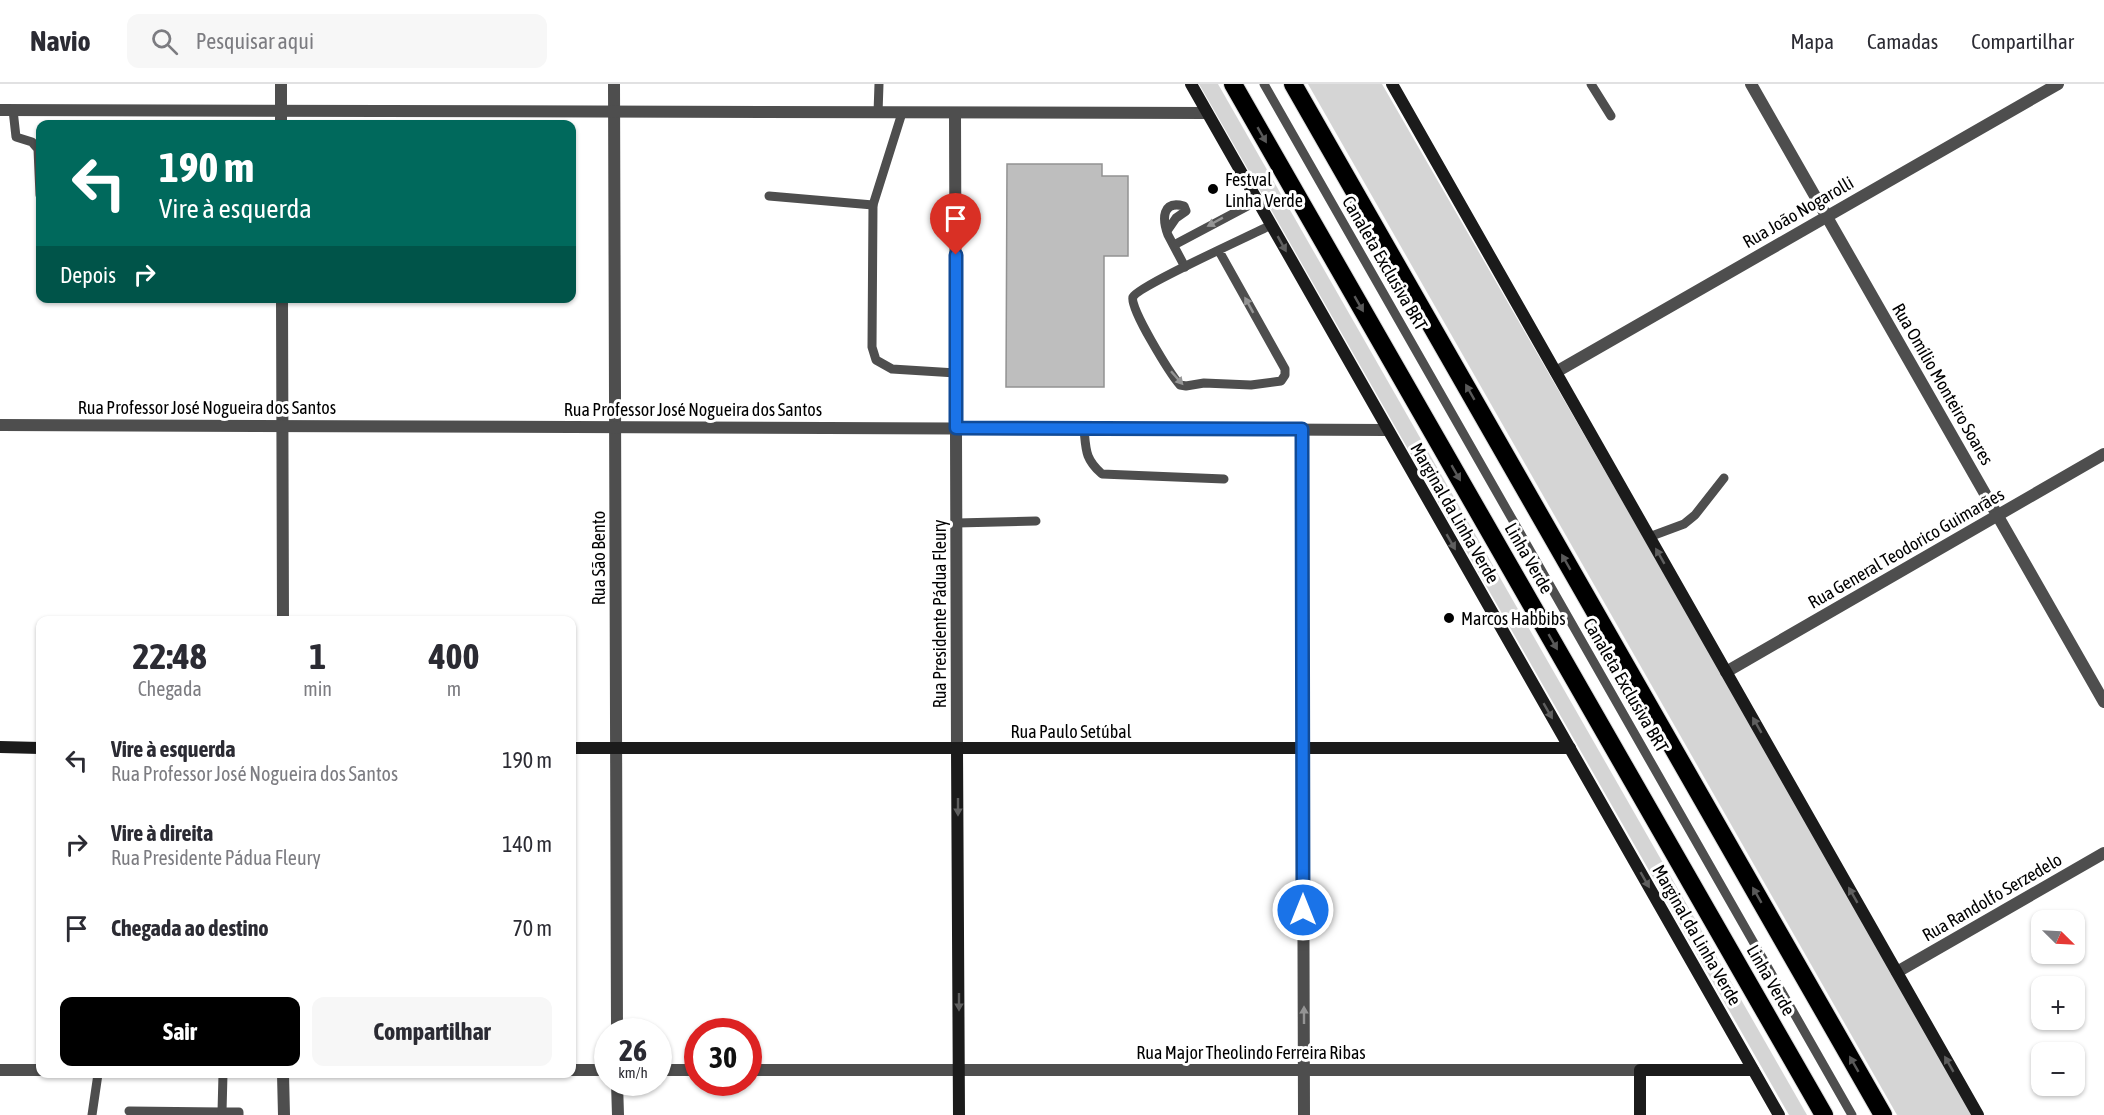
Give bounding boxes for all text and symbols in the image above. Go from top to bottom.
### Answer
search box [127,14,547,68]
text: Navio [30,25,91,57]
icon: search [148,25,181,58]
text: Pesquisar aqui [196,28,314,54]
text: Mapa [1790,29,1834,53]
text: Camadas [1867,29,1938,53]
text: Compartilhar [1971,29,2074,53]
one-way arrow [1257,127,1268,143]
text: 190 m [159,143,254,191]
icon: left [60,144,138,222]
place label: Festval Linha Verde [1225,169,1303,211]
street label: Rua João Nogarolli [1739,172,1857,252]
marker: Festval Linha Verde [1206,182,1220,196]
street label: Canaleta Exclusiva BRT [1338,192,1432,334]
text: Vire à esquerda [159,193,312,224]
pin [930,193,981,255]
icon: arrive [939,202,972,235]
one-way arrow [1206,217,1223,227]
one-way arrow [1277,236,1287,253]
icon: right [128,258,161,291]
text: Depois [60,262,116,288]
one-way arrow [1244,296,1254,313]
one-way arrow [1354,296,1365,312]
street label: Rua Omílio Monteiro Soares [1888,300,1998,468]
one-way arrow [1170,371,1183,386]
one-way arrow [1464,384,1475,400]
street label: Rua Professor José Nogueira dos Santos [78,397,336,418]
street label: Rua Professor José Nogueira dos Santos [564,399,822,420]
street label: Marginal da Linha Verde [1406,439,1504,587]
one-way arrow [1451,465,1461,482]
street label: Rua General Teodorico Guimarães [1804,483,2008,613]
street label: Rua São Bento [588,511,609,605]
street label: Linha Verde [1500,519,1558,597]
street label: Rua Presidente Pádua Fleury [929,520,950,708]
one-way arrow [1446,534,1456,551]
one-way arrow [1655,547,1665,564]
one-way arrow [1562,553,1572,570]
place label: Marcos Habbibs [1461,608,1566,629]
marker: Marcos Habbibs [1442,611,1456,625]
street label: Canaleta Exclusiva BRT [1579,614,1673,756]
one-way arrow [1548,634,1558,651]
text: 22:48 [133,635,207,677]
text: 1 [309,635,326,677]
text: 400 [429,635,479,677]
text: Chegada [138,677,202,700]
text: min [303,677,332,700]
text: m [447,677,461,700]
one-way arrow [1543,702,1553,719]
one-way arrow [1751,717,1762,733]
street label: Rua Paulo Setúbal [1011,721,1132,742]
text: Vire à esquerda [111,736,236,762]
icon: left [60,744,93,777]
text: 190 m [502,747,552,773]
text: Rua Professor José Nogueira dos Santos [111,762,398,785]
one-way arrow [953,798,963,817]
text: Vire à direita [111,820,213,846]
icon: right [60,828,93,861]
text: 140 m [502,831,552,857]
text: Rua Presidente Pádua Fleury [111,846,321,869]
street label: Rua Randolfo Serzedelo [1919,849,2065,945]
street label: Marginal da Linha Verde [1648,861,1746,1009]
one-way arrow [1640,872,1650,889]
position arrow [1271,878,1335,942]
one-way arrow [1752,886,1762,903]
one-way arrow [1848,886,1858,903]
north arrow [2031,910,2085,964]
map controls [2031,910,2085,1096]
icon: arrive [60,912,93,945]
text: Chegada ao destino [111,915,269,941]
text: 70 m [512,915,552,941]
street label: Linha Verde [1742,941,1800,1019]
button: + [2031,976,2085,1030]
one-way arrow [954,993,964,1012]
button: Sair [60,997,300,1066]
button: Compartilhar [312,997,552,1066]
one-way arrow [1299,1005,1309,1024]
speed limit sign: 30 [684,1018,762,1096]
text: 26 [619,1033,647,1067]
street label: Rua Major Theolindo Ferreira Ribas [1136,1042,1366,1063]
button: − [2031,1042,2085,1096]
one-way arrow [1848,1056,1859,1072]
one-way arrow [1944,1056,1955,1072]
text: km/h [618,1064,648,1081]

